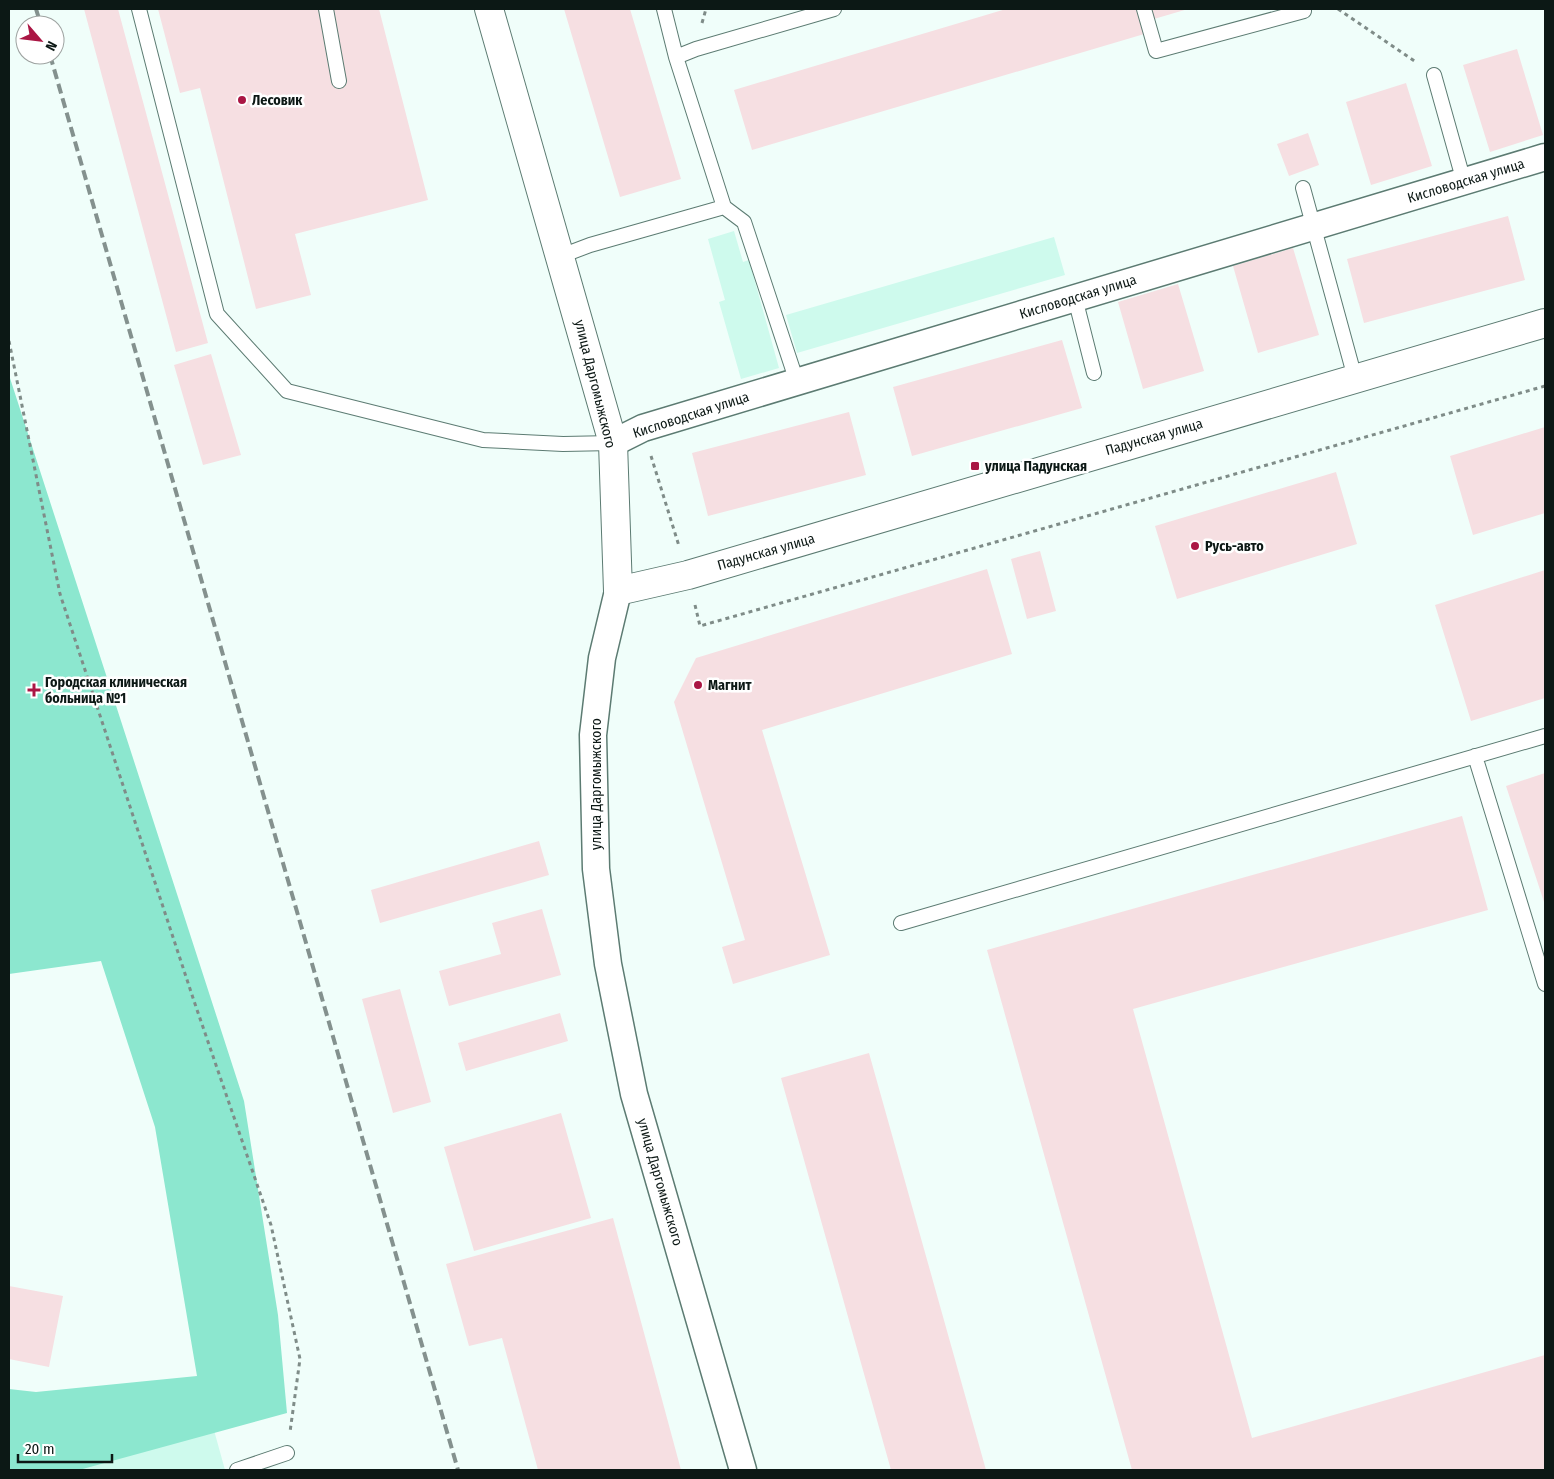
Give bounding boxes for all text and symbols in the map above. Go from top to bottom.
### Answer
north arrow [15,15,65,65]
text: N [42,38,61,54]
place label: Лесовик [252,92,303,109]
marker: Лесовик [236,94,248,106]
street label: Кисловодская улица [1406,155,1527,207]
street label: Кисловодская улица [1018,271,1139,323]
street label: улица Даргомыжского [571,318,619,450]
street label: Кисловодская улица [631,388,751,442]
street label: Падунская улица [1103,415,1205,459]
place label: улица Падунская [984,458,1087,475]
marker: улица Падунская [969,460,981,472]
street label: Падунская улица [715,530,817,574]
place label: Русь-авто [1205,538,1264,555]
marker: Русь-авто [1189,540,1201,552]
place label: Городская клиническая больница №1 [45,674,187,707]
place label: Магнит [708,677,752,694]
marker: Магнит [692,679,704,691]
marker: Городская клиническая больница №1 [27,683,41,697]
street label: улица Даргомыжского [588,718,605,850]
street label: улица Даргомыжского [634,1116,686,1248]
scale bar [18,1432,111,1464]
text: 20 m [25,1440,55,1458]

